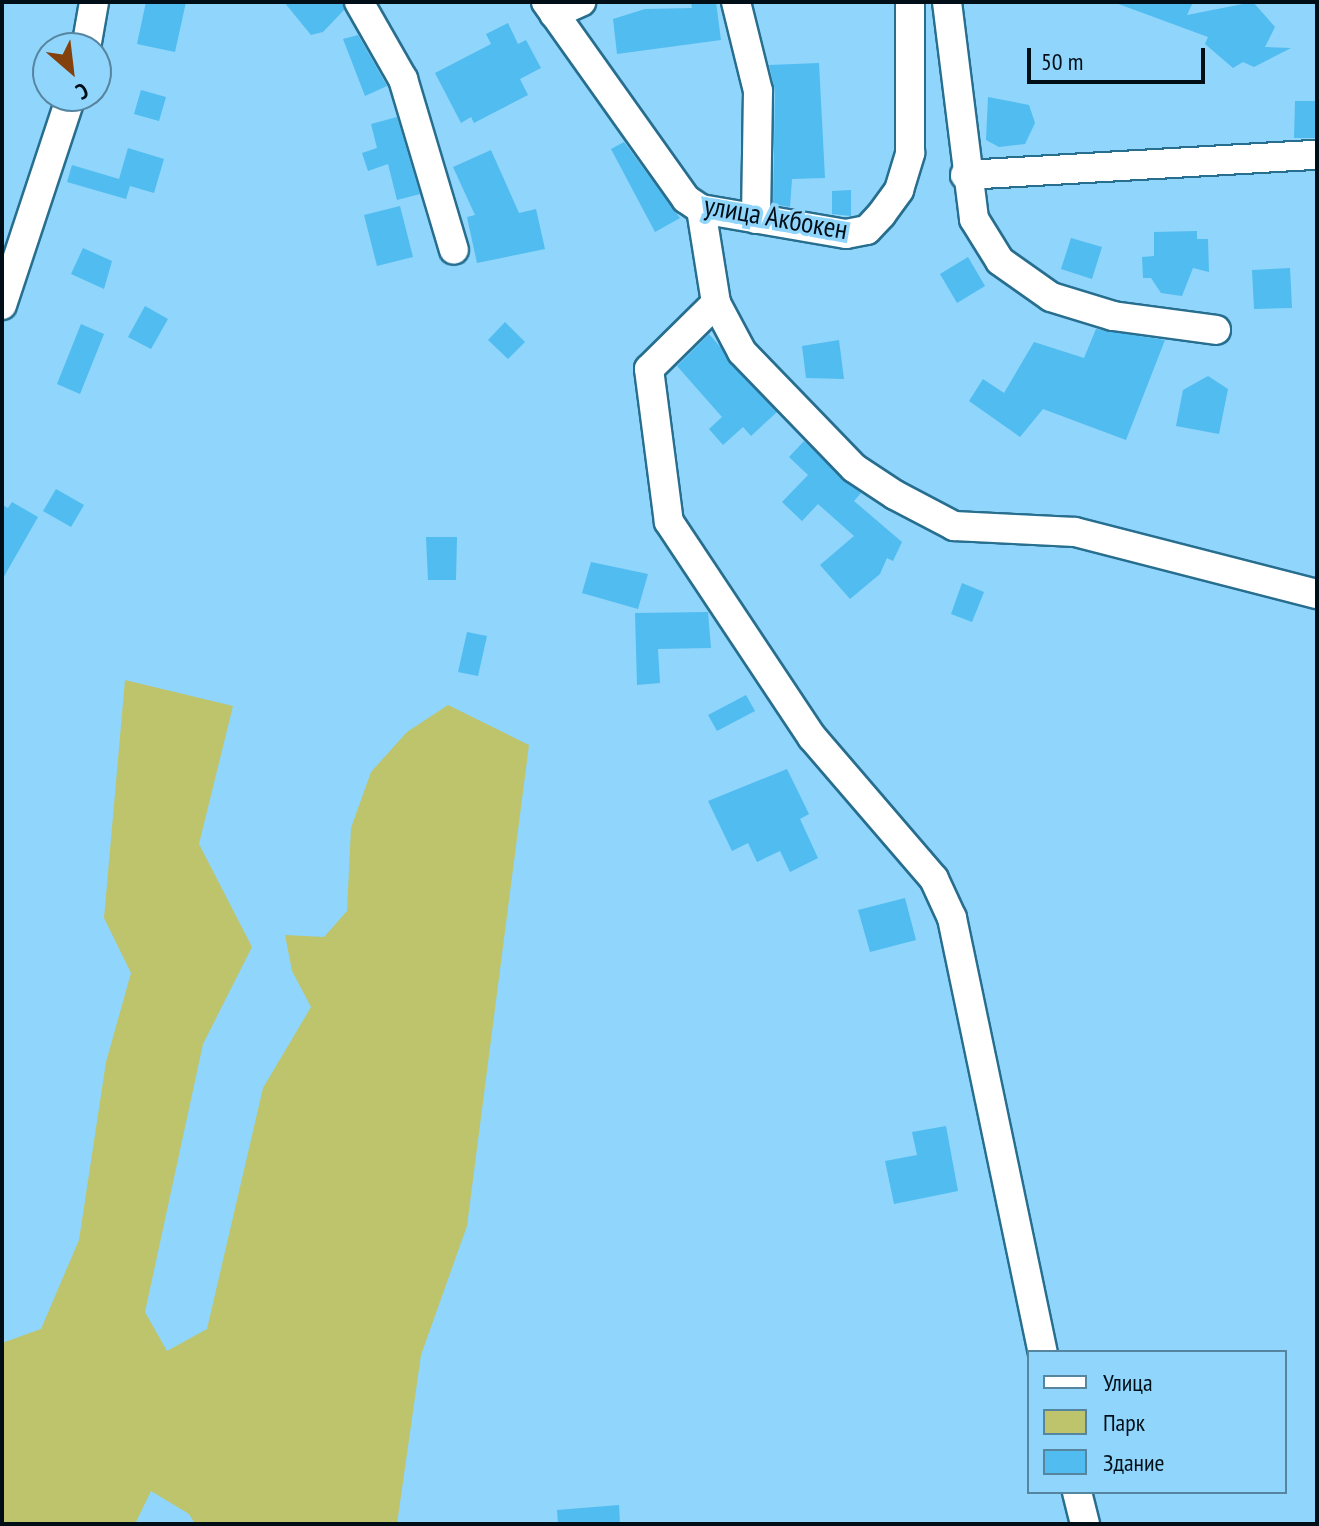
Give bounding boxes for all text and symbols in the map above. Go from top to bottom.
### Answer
north arrow [32,32,112,112]
scale bar [1031,32,1209,82]
text: 50 m [1041,46,1083,77]
text: С [71,77,93,106]
street label: улица Акбокен [701,188,851,246]
legend [1027,1350,1287,1494]
text: Улица [1103,1367,1153,1398]
text: Парк [1103,1407,1145,1438]
text: Здание [1103,1447,1164,1478]

